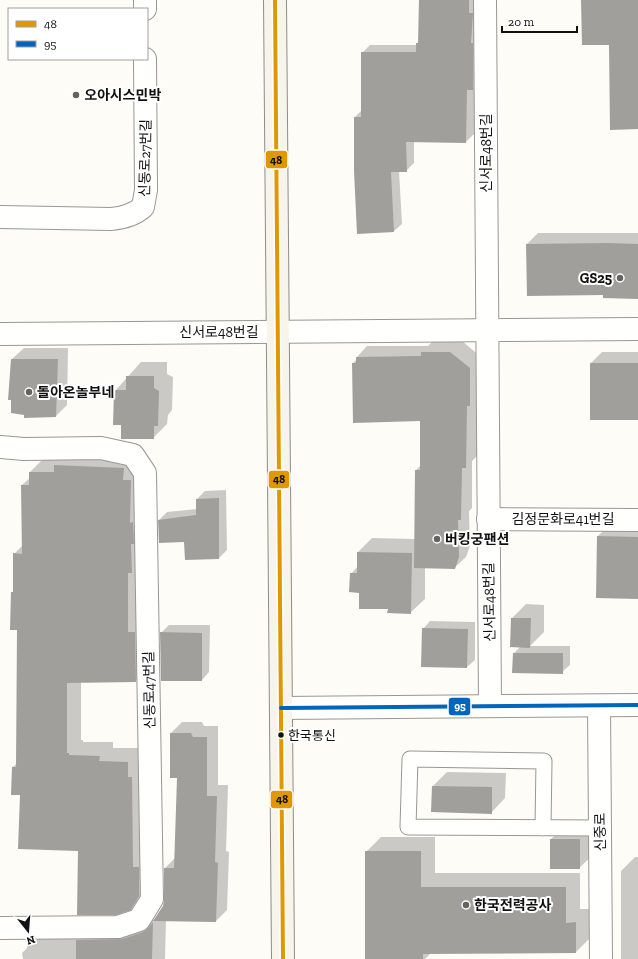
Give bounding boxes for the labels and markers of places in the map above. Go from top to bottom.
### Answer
place label: 오아시스민박 [84,87,161,104]
marker: 오아시스민박 [71,90,81,100]
place label: GS25 [580,270,612,287]
marker: GS25 [615,273,625,283]
place label: 돌아온놀부네 [37,384,114,401]
marker: 돌아온놀부네 [24,387,34,397]
place label: 버킹궁팬션 [445,531,509,548]
marker: 버킹궁팬션 [432,534,442,544]
place label: 한국통신 [288,728,336,743]
marker: 한국통신 [276,730,286,740]
place label: 한국전력공사 [474,897,551,914]
marker: 한국전력공사 [461,900,471,910]

